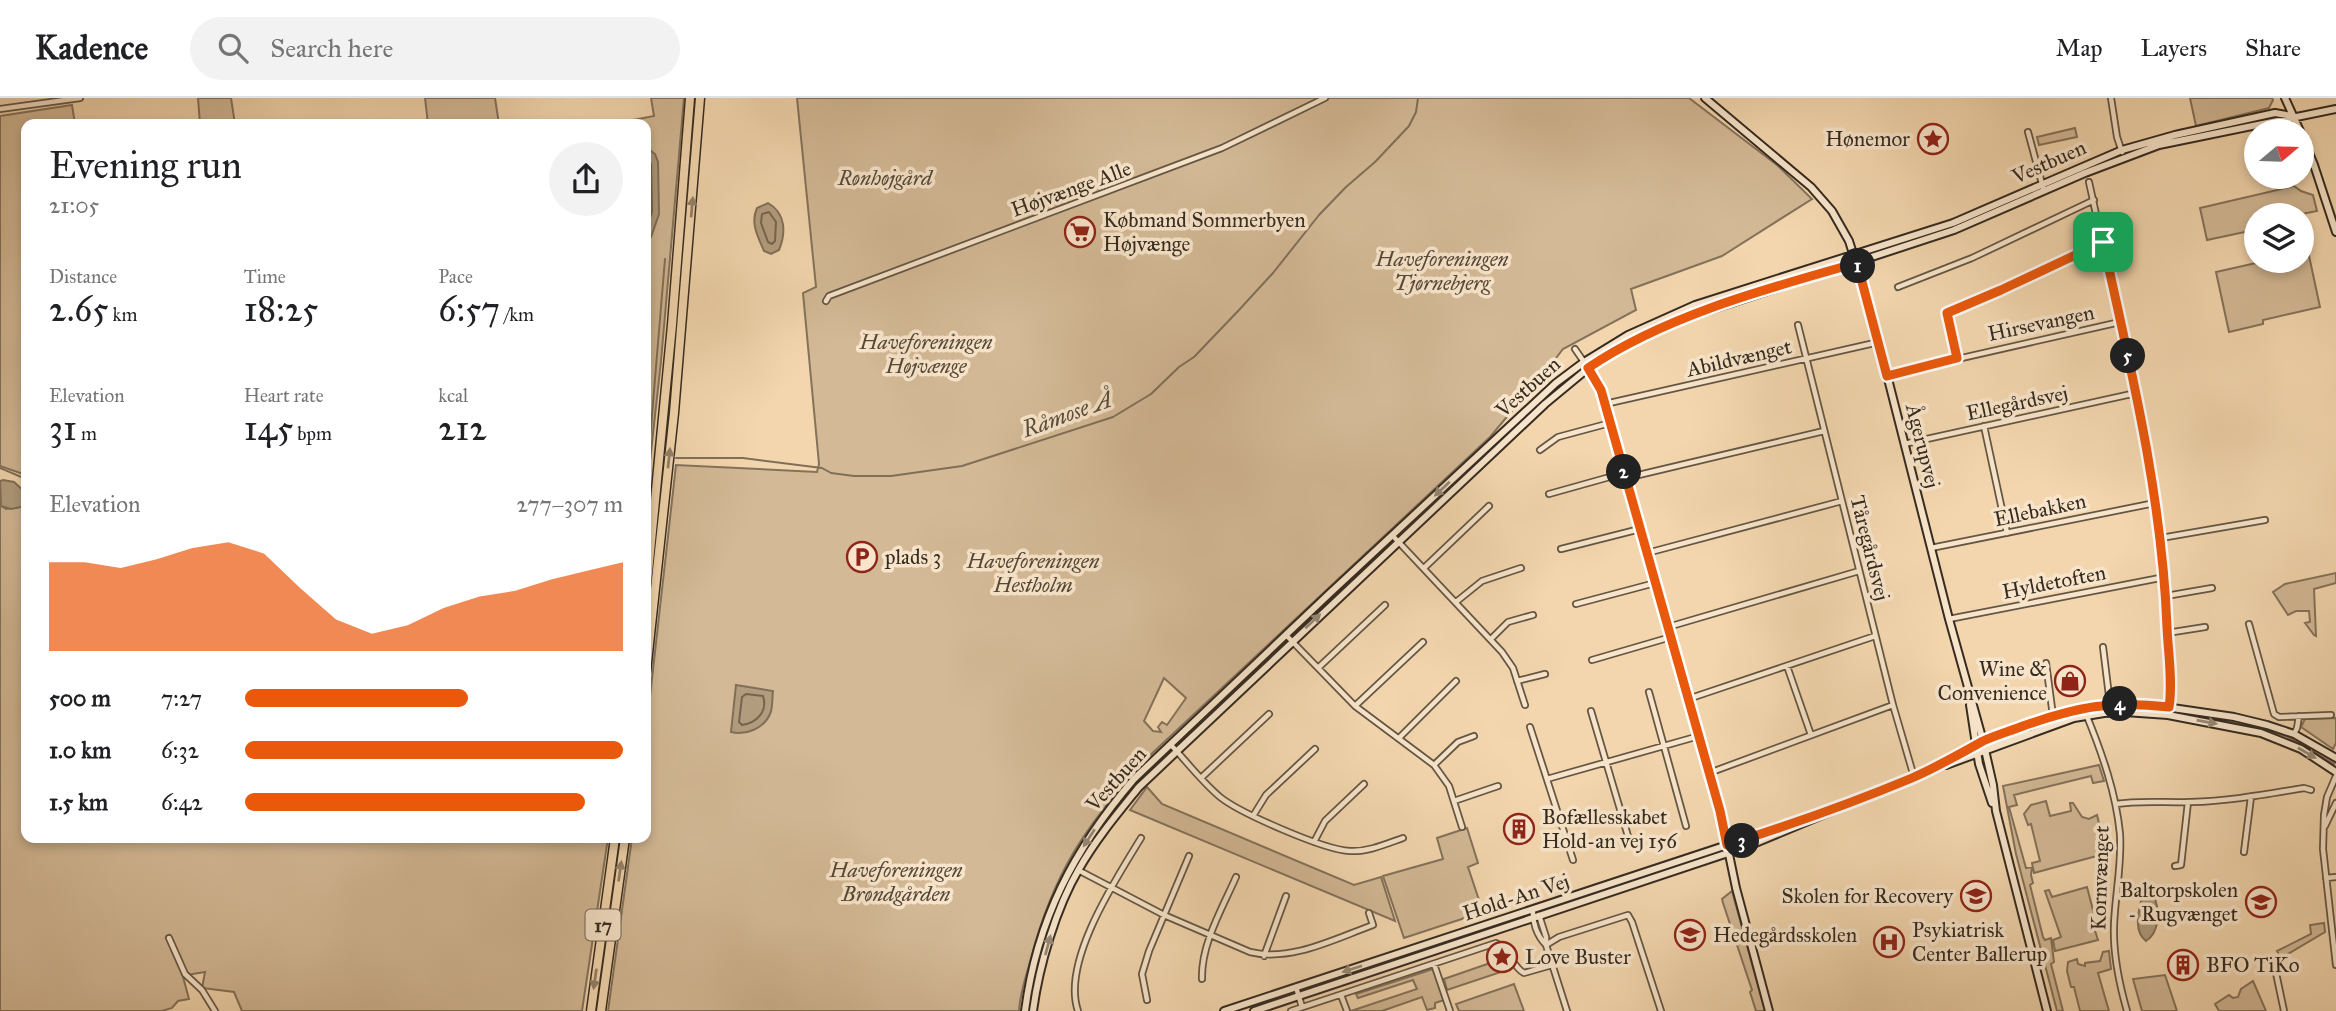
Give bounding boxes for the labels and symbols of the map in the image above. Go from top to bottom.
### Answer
north arrow [2244,119,2314,189]
place icon: Hønemor [1916,122,1950,156]
place label: Hønemor [1825,126,1910,152]
street label: Vestbuen [2007,134,2090,190]
street label: Højvænge Alle [1007,155,1135,223]
park label: Rønhøjgård [837,165,934,191]
one-way arrow [687,196,698,218]
place label: Købmand Sommerbyen Højvænge [1103,207,1306,257]
pin [2073,212,2133,272]
supermarket icon: Købmand Sommerbyen Højvænge [1063,215,1097,249]
park label: Haveforeningen Tjørnebjerg [1374,246,1509,296]
pin: 1 [1840,248,1876,284]
street label: Hirsevangen [1985,299,2097,347]
park label: Haveforeningen Højvænge [858,329,993,379]
street label: Abildvænget [1683,333,1795,383]
pin: 5 [2110,338,2146,374]
street label: Vestbuen [1489,351,1566,424]
street label: Ellegårdsvej [1964,380,2070,426]
water label: Råmose Å [1017,383,1117,444]
street label: Ågerupvej [1900,400,1946,491]
one-way arrow [664,447,675,469]
pin: 2 [1606,454,1642,490]
one-way arrow [1434,481,1451,497]
street label: Ellebakken [1992,488,2088,532]
street label: Tåregårdsvej [1844,493,1896,603]
parking icon: plads 3 [845,540,879,574]
place label: plads 3 [884,544,941,570]
park label: Haveforeningen Hestholm [965,548,1100,598]
street label: Hyldetoften [2000,559,2108,605]
one-way arrow [1304,614,1321,630]
place label: Wine & Convenience [1938,656,2047,706]
shop icon: Wine & Convenience [2053,664,2087,698]
pin: 4 [2102,686,2138,722]
one-way arrow [2196,717,2218,728]
street label: Vestbuen [1079,741,1152,818]
one-way arrow [2297,747,2316,759]
place label: Bofællesskabet Hold-an vej 156 [1542,804,1678,854]
building icon: Bofællesskabet Hold-an vej 156 [1502,812,1536,846]
pin: 3 [1724,824,1760,858]
street label: Kornvænget [2085,824,2115,931]
one-way arrow [1082,829,1096,847]
park label: Haveforeningen Brøndgården [828,857,963,907]
one-way arrow [615,859,626,881]
street label: Hold-An Vej [1460,868,1572,926]
place label: Baltorpskolen - Rugvænget [2120,877,2239,927]
school or university icon: Skolen for Recovery [1959,879,1993,913]
place label: Skolen for Recovery [1781,883,1954,909]
school or university icon: Baltorpskolen - Rugvænget [2244,885,2278,919]
road number: 17 [586,910,620,940]
place label: Psykiatrisk Center Ballerup [1912,917,2047,967]
school or university icon: Hedegårdsskolen [1673,918,1707,952]
place label: Hedegårdsskolen [1713,922,1857,948]
hospital icon: Psykiatrisk Center Ballerup [1872,925,1906,959]
one-way arrow [1043,933,1054,955]
place icon: Love Buster [1485,940,1519,974]
place label: Love Buster [1525,944,1631,970]
building icon: BFO TiKo [2166,948,2200,982]
place label: BFO TiKo [2206,952,2300,978]
one-way arrow [1342,964,1363,975]
one-way arrow [590,968,601,990]

